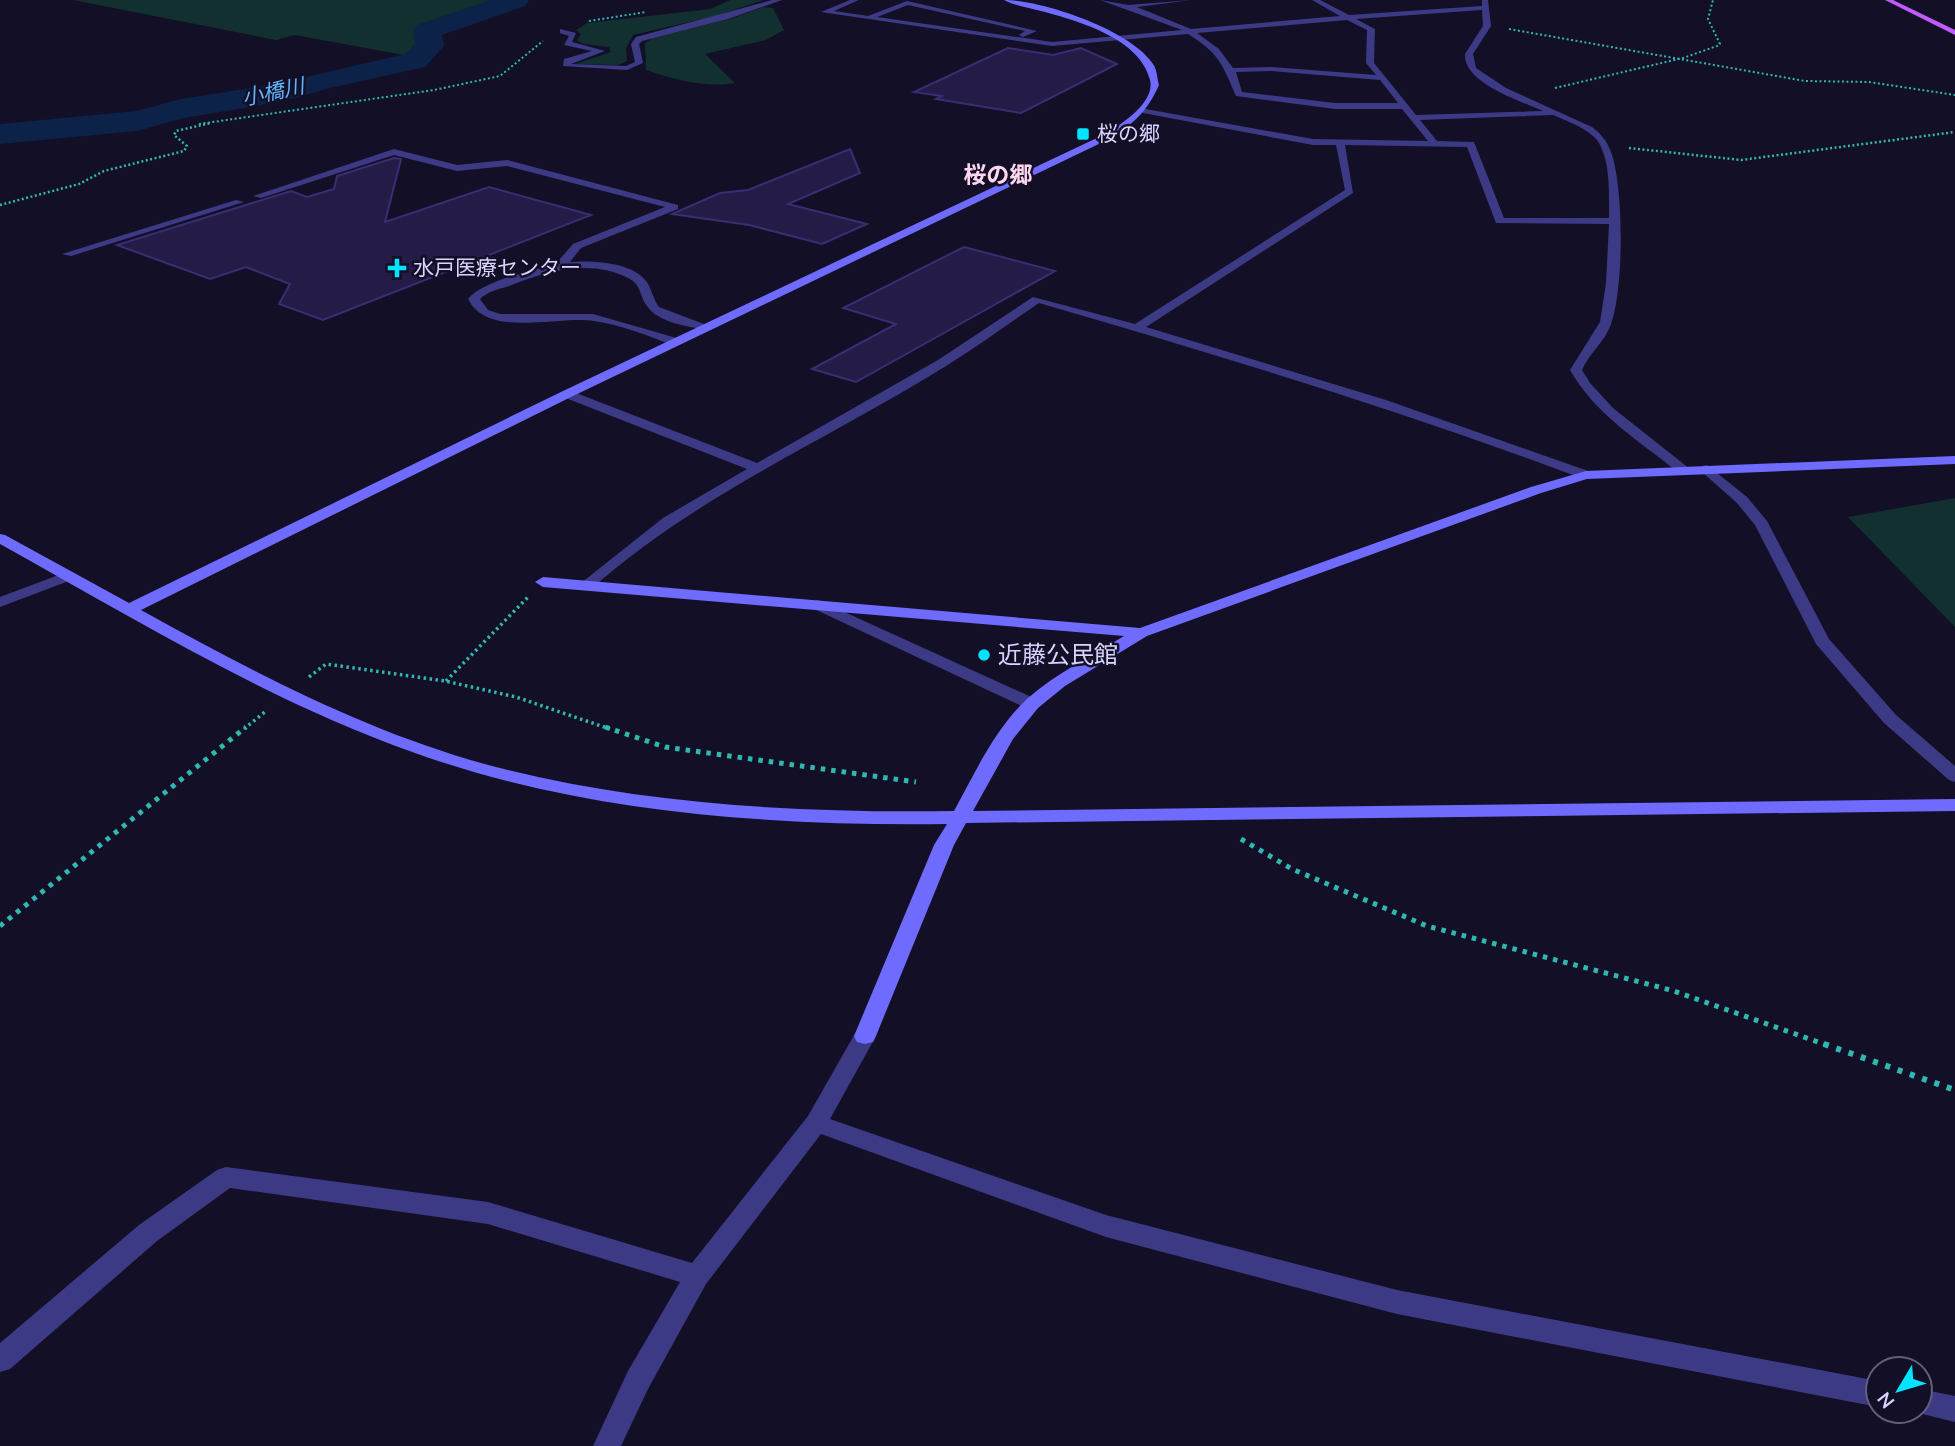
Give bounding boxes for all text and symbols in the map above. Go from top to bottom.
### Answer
water label: 小橋川 [239,71,309,112]
place label: 桜の郷 [1097,120,1160,148]
marker: 桜の郷 [1075,126,1091,142]
district label: 桜の郷 [964,160,1033,191]
place label: 水戸医療センター [413,254,581,282]
marker: 水戸医療センター [387,258,407,278]
place label: 近藤公民館 [998,639,1118,671]
marker: 近藤公民館 [976,647,992,663]
north arrow [1864,1355,1934,1425]
text: N [1872,1386,1901,1413]

